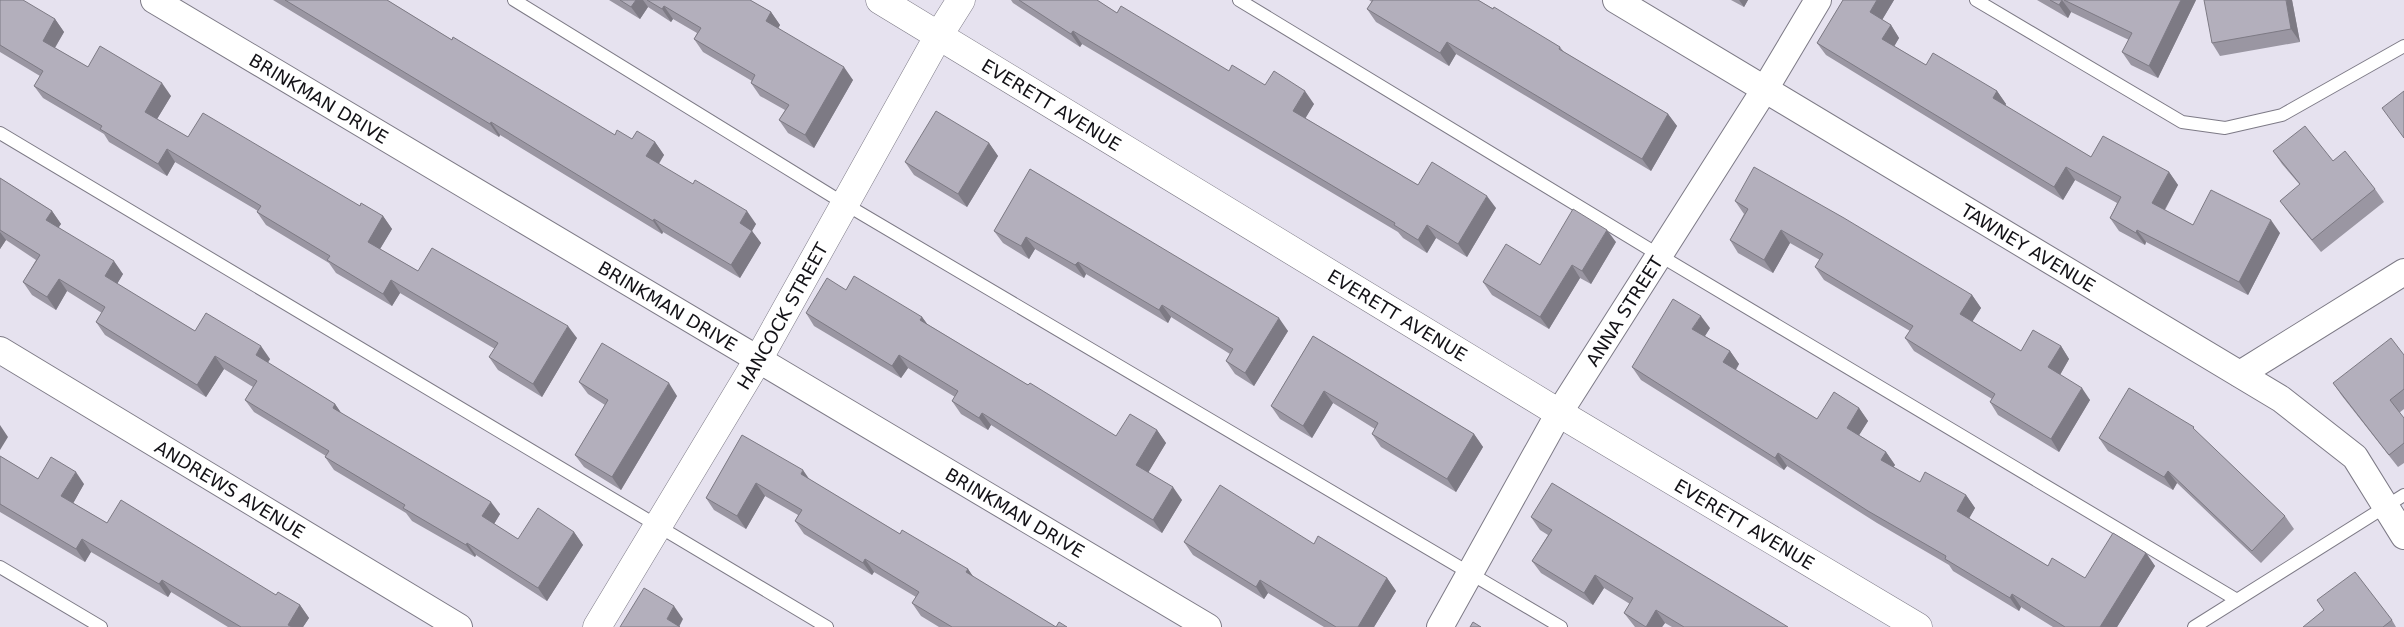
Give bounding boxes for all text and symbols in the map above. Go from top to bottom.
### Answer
street label: BRINKMAN DRIVE [246,49,392,148]
street label: EVERETT AVENUE [978,54,1125,155]
street label: TAWNEY AVENUE [1956,199,2100,296]
street label: HANCOCK STREET [732,238,832,393]
street label: ANNA STREET [1581,251,1667,370]
street label: BRINKMAN DRIVE [595,256,741,355]
street label: EVERETT AVENUE [1324,265,1471,365]
street label: ANDREWS AVENUE [151,436,309,542]
street label: BRINKMAN DRIVE [942,463,1088,562]
street label: EVERETT AVENUE [1671,474,1819,574]

